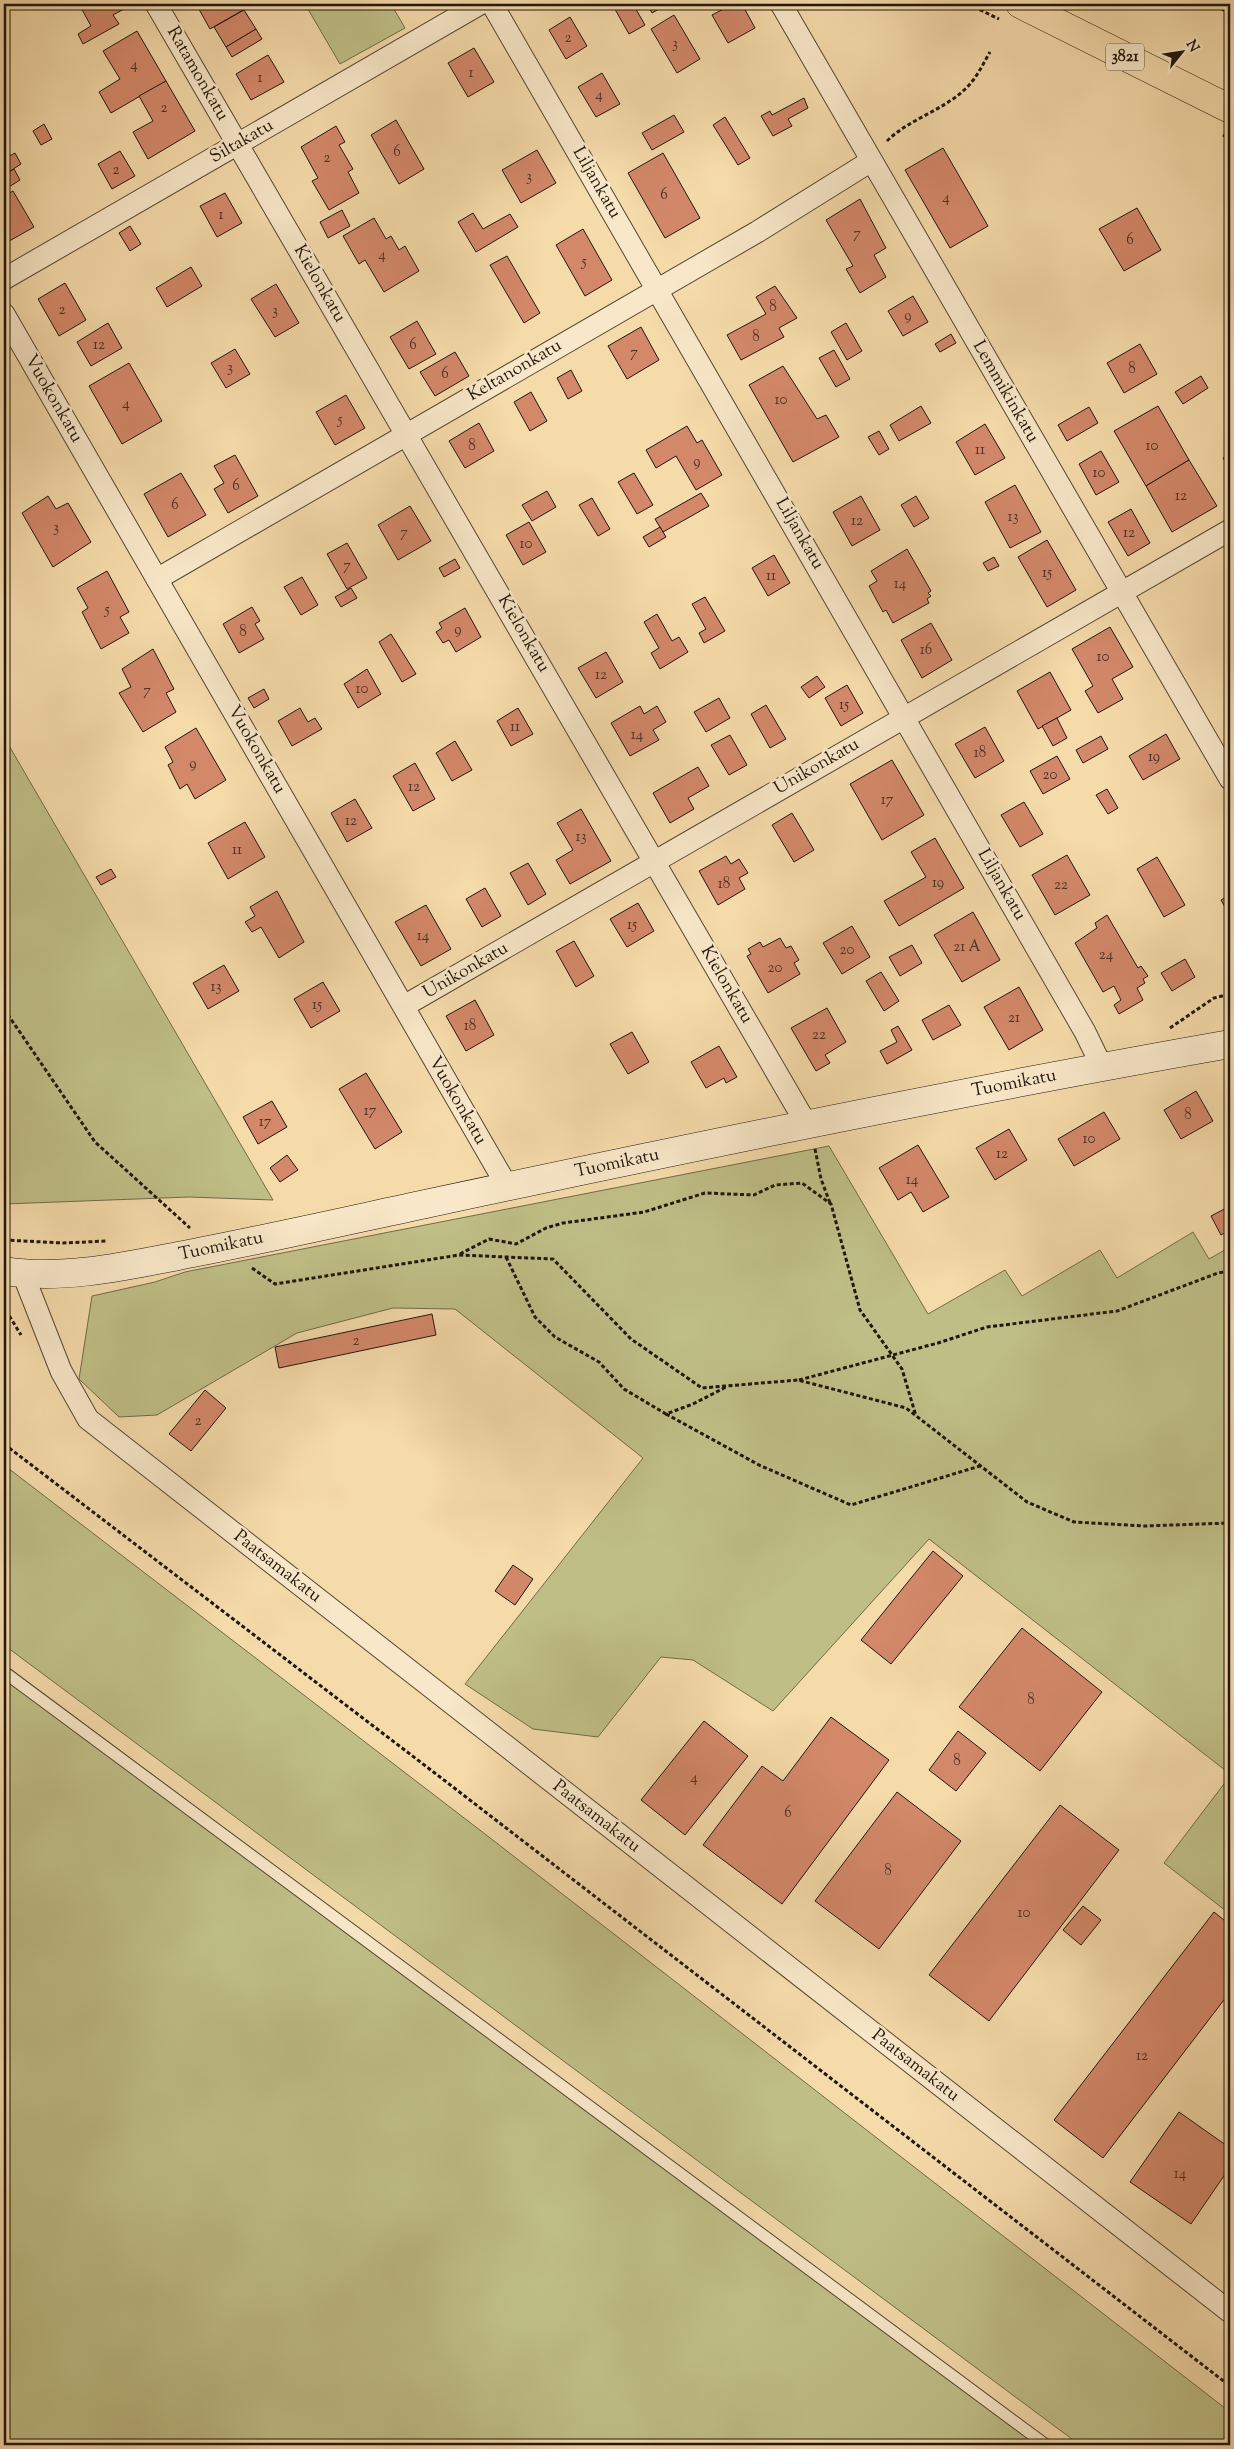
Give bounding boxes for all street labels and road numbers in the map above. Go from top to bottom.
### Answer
street label: Ratamonkatu [159,22,235,126]
road number: 3821 [1106,44,1144,70]
street label: Siltakatu [205,113,279,171]
street label: Liljankatu [565,142,627,224]
street label: Kielonkatu [286,240,352,328]
street label: Keltanonkatu [463,333,567,409]
street label: Lemmikinkatu [965,336,1045,448]
street label: Vuokonkatu [17,350,89,448]
street label: Liljankatu [768,493,830,575]
street label: Kielonkatu [490,590,556,678]
street label: Vuokonkatu [220,701,292,799]
street label: Unikonkatu [769,732,865,802]
street label: Liljankatu [970,844,1032,926]
street label: Unikonkatu [418,936,514,1006]
street label: Kielonkatu [693,941,759,1029]
street label: Vuokonkatu [421,1052,493,1150]
street label: Tuomikatu [969,1063,1059,1105]
street label: Tuomikatu [572,1142,662,1186]
street label: Tuomikatu [176,1225,266,1269]
street label: Paatsamakatu [227,1524,327,1610]
street label: Paatsamakatu [546,1774,646,1860]
street label: Paatsamakatu [865,2023,965,2109]

